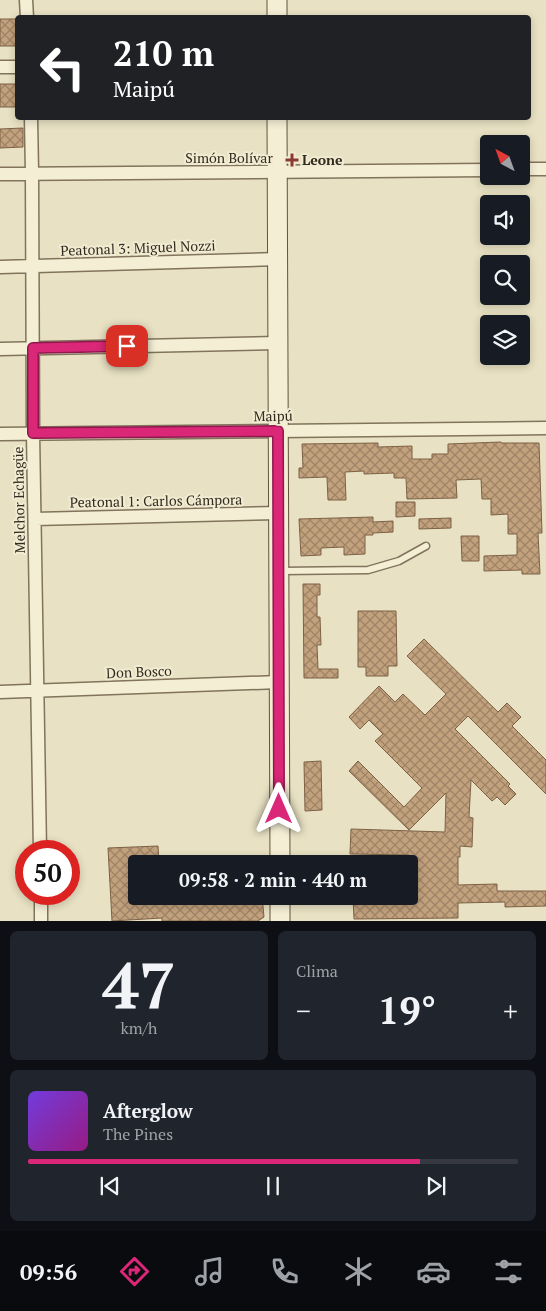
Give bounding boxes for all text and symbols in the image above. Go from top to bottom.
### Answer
text: 210 m [113,30,214,76]
icon: left [30,35,95,100]
text: Maipú [113,74,175,103]
north arrow [480,135,530,185]
map controls [480,135,530,365]
street label: Simón Bolívar [185,148,273,167]
place label: Leone [302,150,343,169]
marker: Leone [286,154,298,166]
button: sound [480,195,530,245]
street label: Peatonal 3: Miguel Nozzi [60,235,216,260]
button: search [480,255,530,305]
button: layers [480,315,530,365]
pin [106,325,148,367]
icon: arrive [113,332,141,360]
street label: Maipú [253,406,293,425]
street label: Melchor Echagüe [8,446,29,554]
street label: Peatonal 1: Carlos Cámpora [70,489,242,512]
street label: Don Bosco [106,661,172,682]
position arrow [252,782,304,834]
speed limit sign: 50 [15,840,80,905]
text: 09:58 · 2 min · 440 m [179,867,367,892]
text: 47 [102,941,176,1028]
text: Clima [296,960,338,982]
text: 19° [378,985,436,1035]
text: − [296,992,311,1029]
text: + [503,992,518,1029]
text: km/h [121,1017,157,1039]
text: Afterglow [103,1098,193,1123]
text: The Pines [103,1123,173,1145]
icon: previous [96,1172,124,1200]
icon: pause [259,1172,287,1200]
icon: next [422,1172,450,1200]
icon: directions [117,1254,152,1289]
icon: music [192,1254,227,1289]
icon: phone [267,1254,302,1289]
icon: climate [341,1254,376,1289]
icon: car [416,1254,451,1289]
icon: filters [491,1254,526,1289]
text: 09:56 [20,1257,77,1286]

